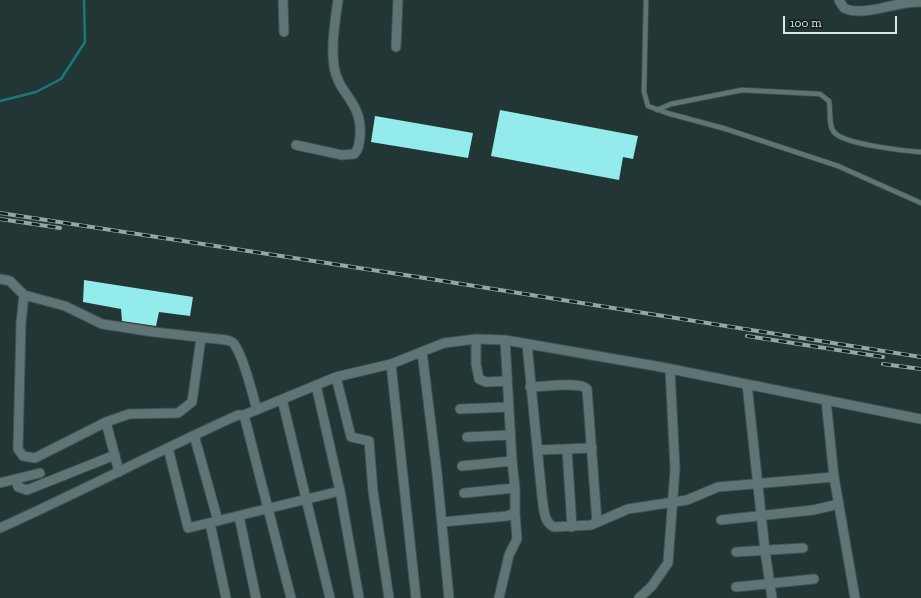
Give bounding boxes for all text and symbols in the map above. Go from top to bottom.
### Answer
scale bar [785,8,899,34]
text: 100 m [790,16,822,30]

